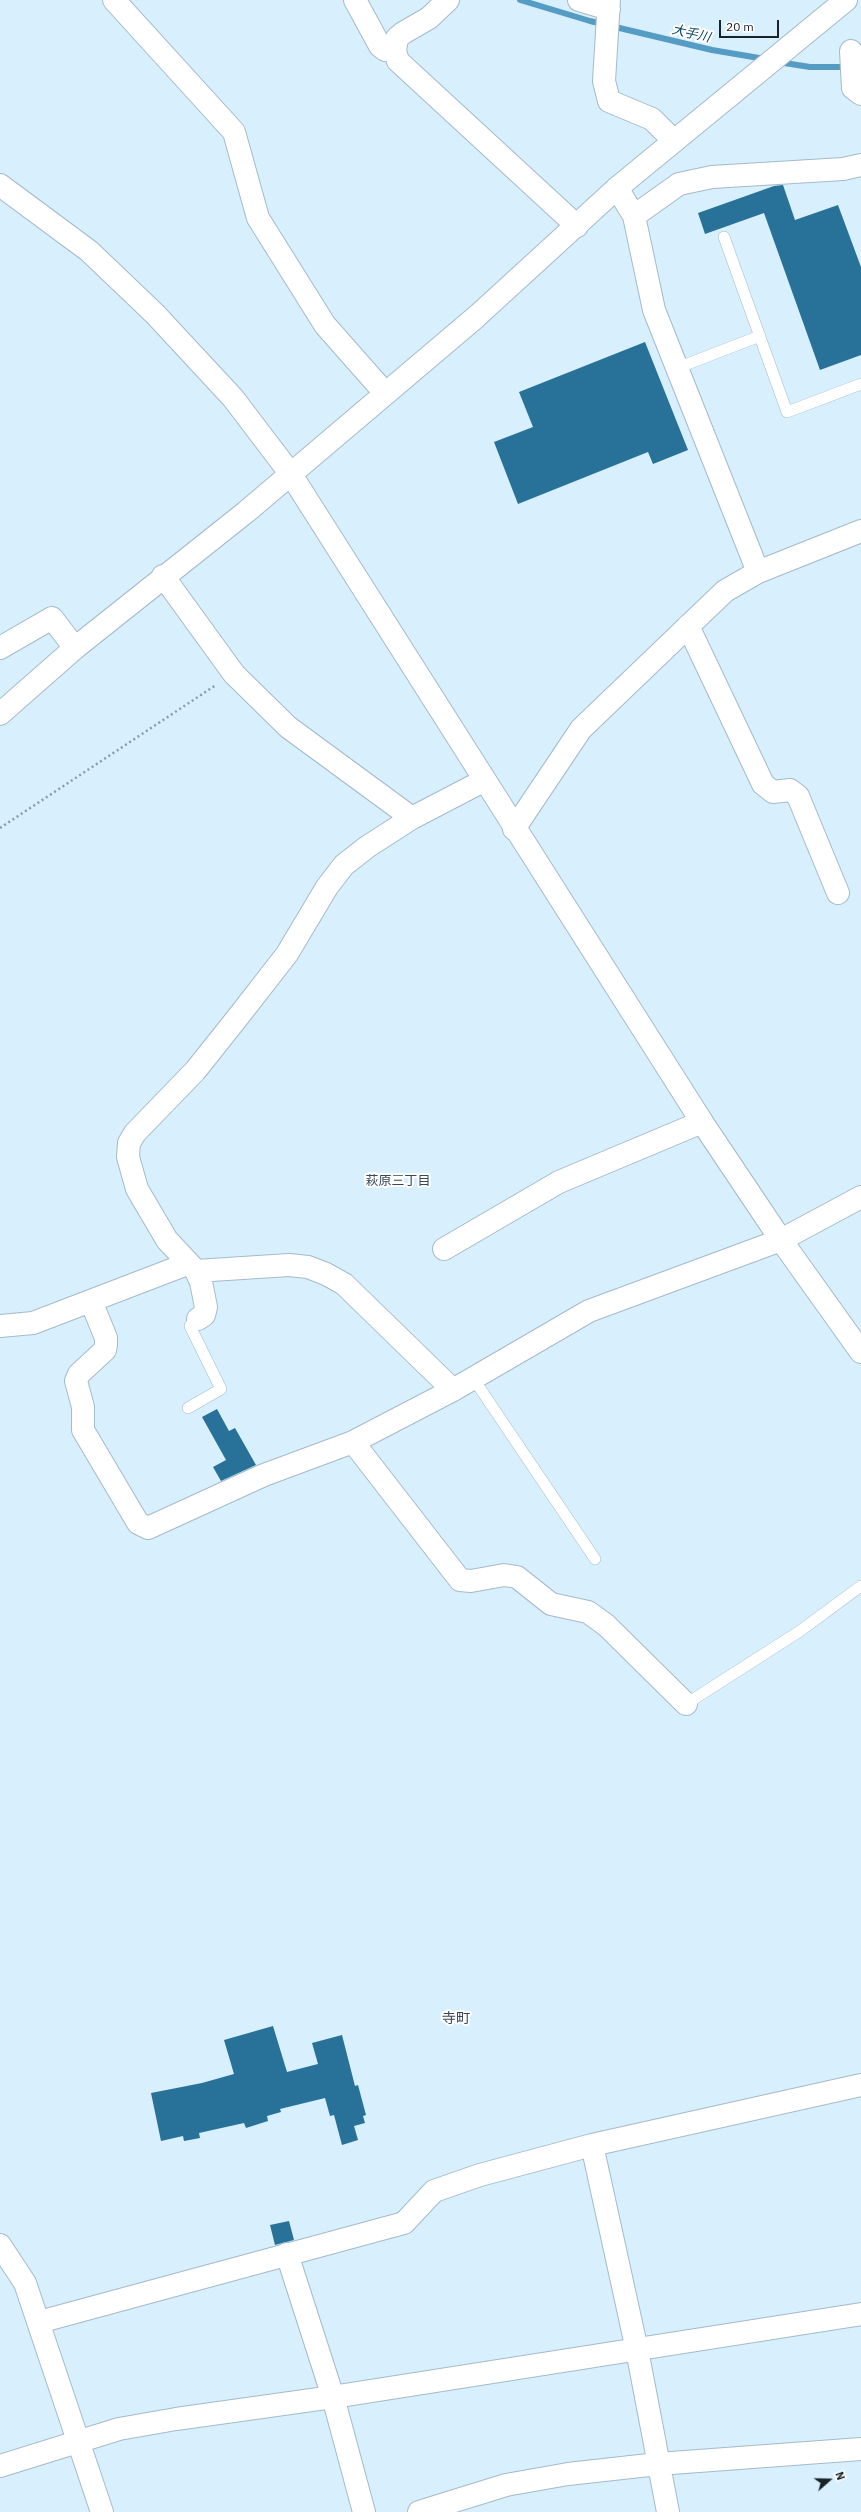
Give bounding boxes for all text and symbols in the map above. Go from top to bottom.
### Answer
scale bar [721,12,781,38]
text: 20 m [726,19,754,34]
water label: 大手川 [670,22,712,46]
district label: 萩原三丁目 [366,1173,430,1189]
district label: 寺町 [442,2011,470,2027]
north arrow [809,2460,849,2500]
text: N [832,2470,848,2482]

